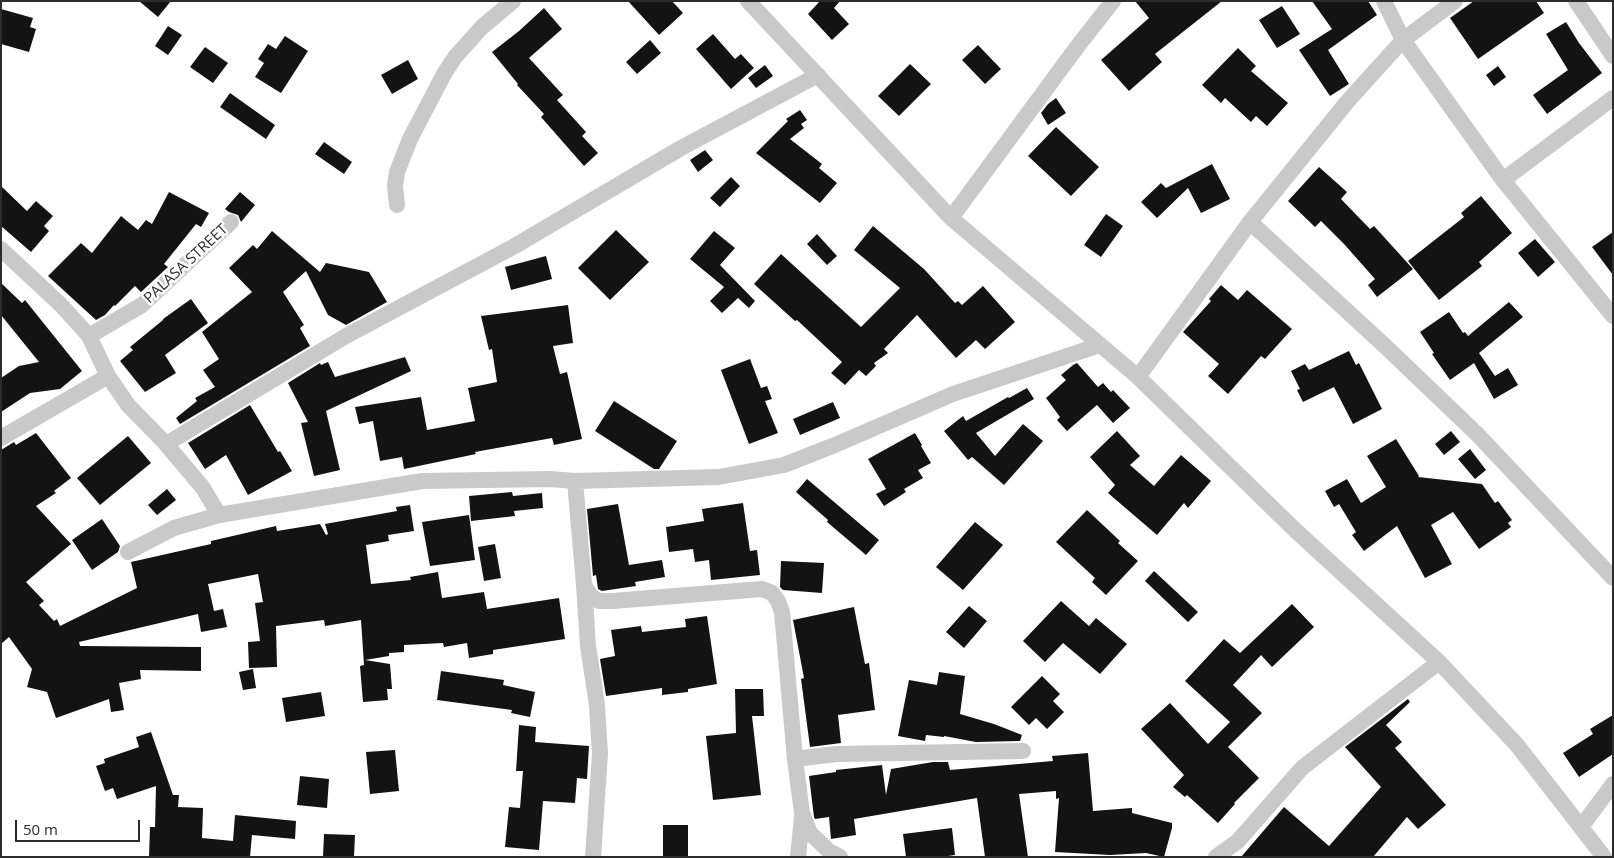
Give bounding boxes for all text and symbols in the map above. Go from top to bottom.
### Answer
street label: PALASA STREET [140,221,232,307]
scale bar [18,810,142,842]
text: 50 m [23,819,58,839]

